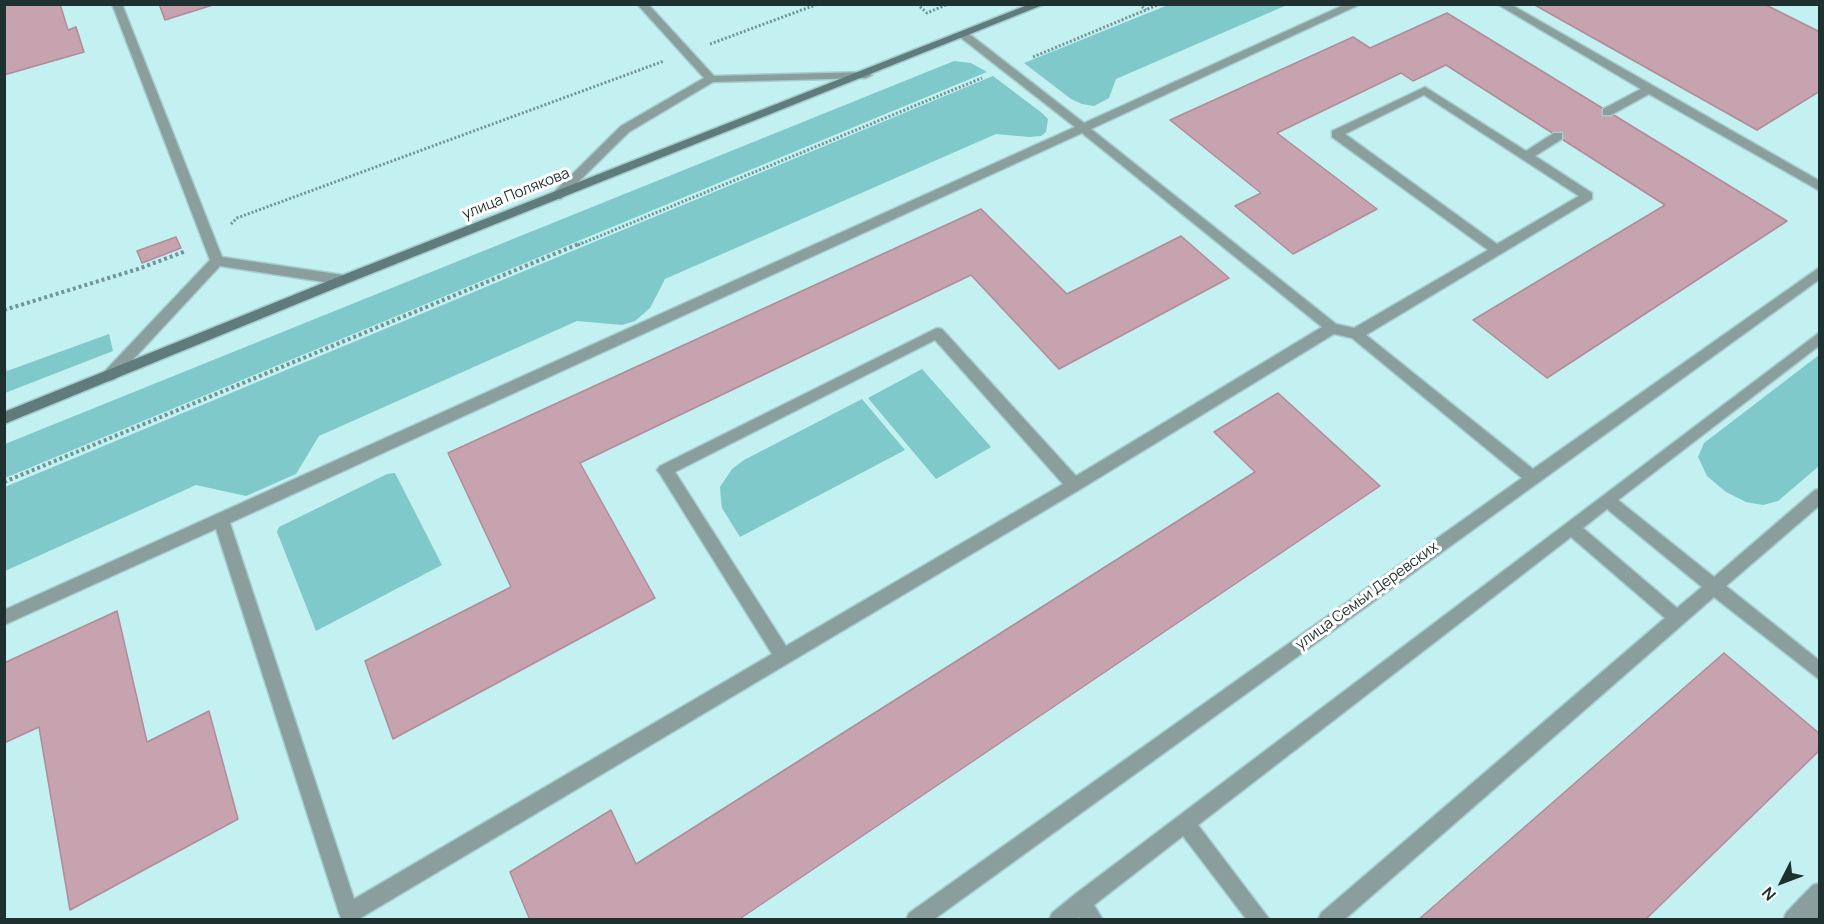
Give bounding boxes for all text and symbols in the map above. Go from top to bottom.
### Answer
street label: улица Полякова [460,164,572,224]
street label: улица Семьи Деревских [1292,538,1442,654]
north arrow [1752,852,1812,912]
text: N [1757,882,1781,906]

